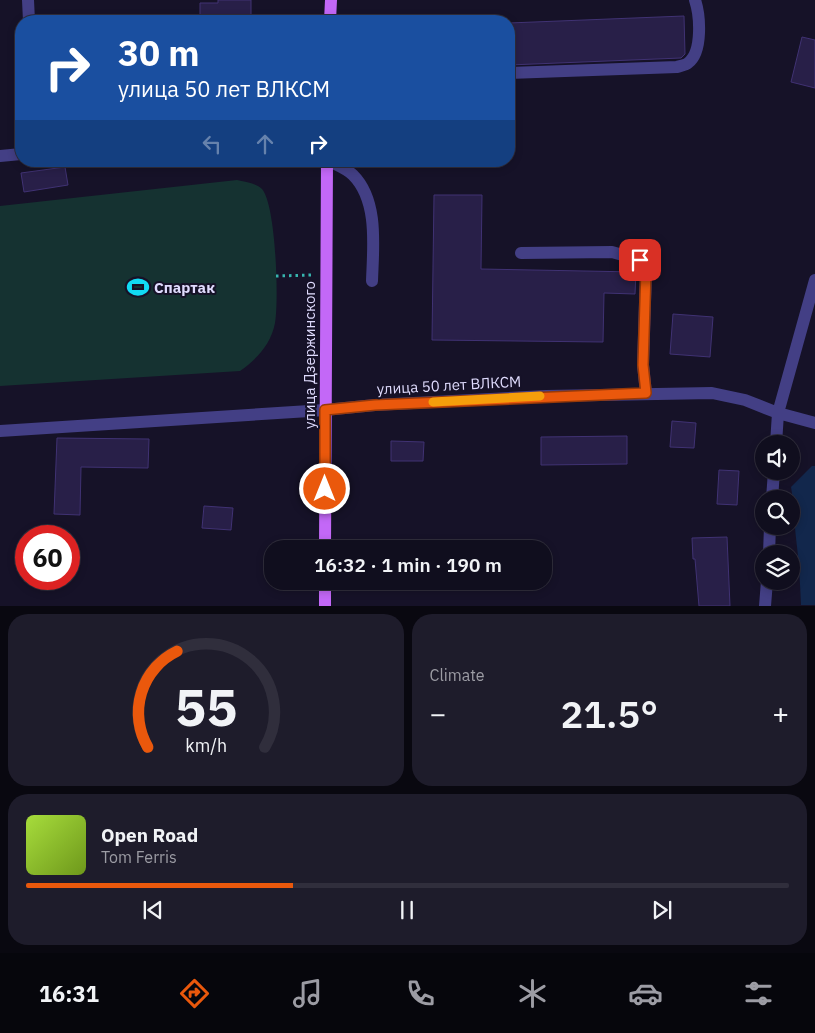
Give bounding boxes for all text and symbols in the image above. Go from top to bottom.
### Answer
text: 30 m [118,30,200,76]
icon: right [35,35,100,100]
text: улица 50 лет ВЛКСМ [118,74,330,103]
icon: left [198,130,226,158]
icon: ahead [251,130,279,158]
icon: right [304,130,332,158]
pin [619,239,661,281]
icon: arrive [626,246,654,274]
sports icon: Спартак [125,274,151,300]
place label: Спартак [154,278,215,297]
street label: улица Дзержинского [300,281,319,429]
street label: улица 50 лет ВЛКСМ [376,372,522,398]
map controls [755,435,800,590]
button: sound [755,435,800,480]
position arrow [298,462,350,514]
button: search [755,490,800,535]
speed limit sign: 60 [15,525,80,590]
button: layers [755,545,800,590]
text: 16:32 · 1 min · 190 m [314,553,502,577]
text: Climate [430,665,485,685]
text: 55 [175,673,237,740]
text: 21.5° [560,689,658,738]
text: − [430,695,446,732]
text: + [772,695,789,732]
text: km/h [185,734,227,757]
text: Open Road [101,823,198,847]
text: Tom Ferris [101,847,177,867]
icon: previous [139,896,167,924]
icon: pause [393,896,421,924]
icon: next [648,896,676,924]
icon: directions [177,976,212,1011]
icon: music [290,976,325,1011]
icon: phone [403,976,438,1011]
icon: climate [515,976,550,1011]
icon: car [628,976,663,1011]
icon: filters [741,976,776,1011]
text: 16:31 [39,979,99,1008]

